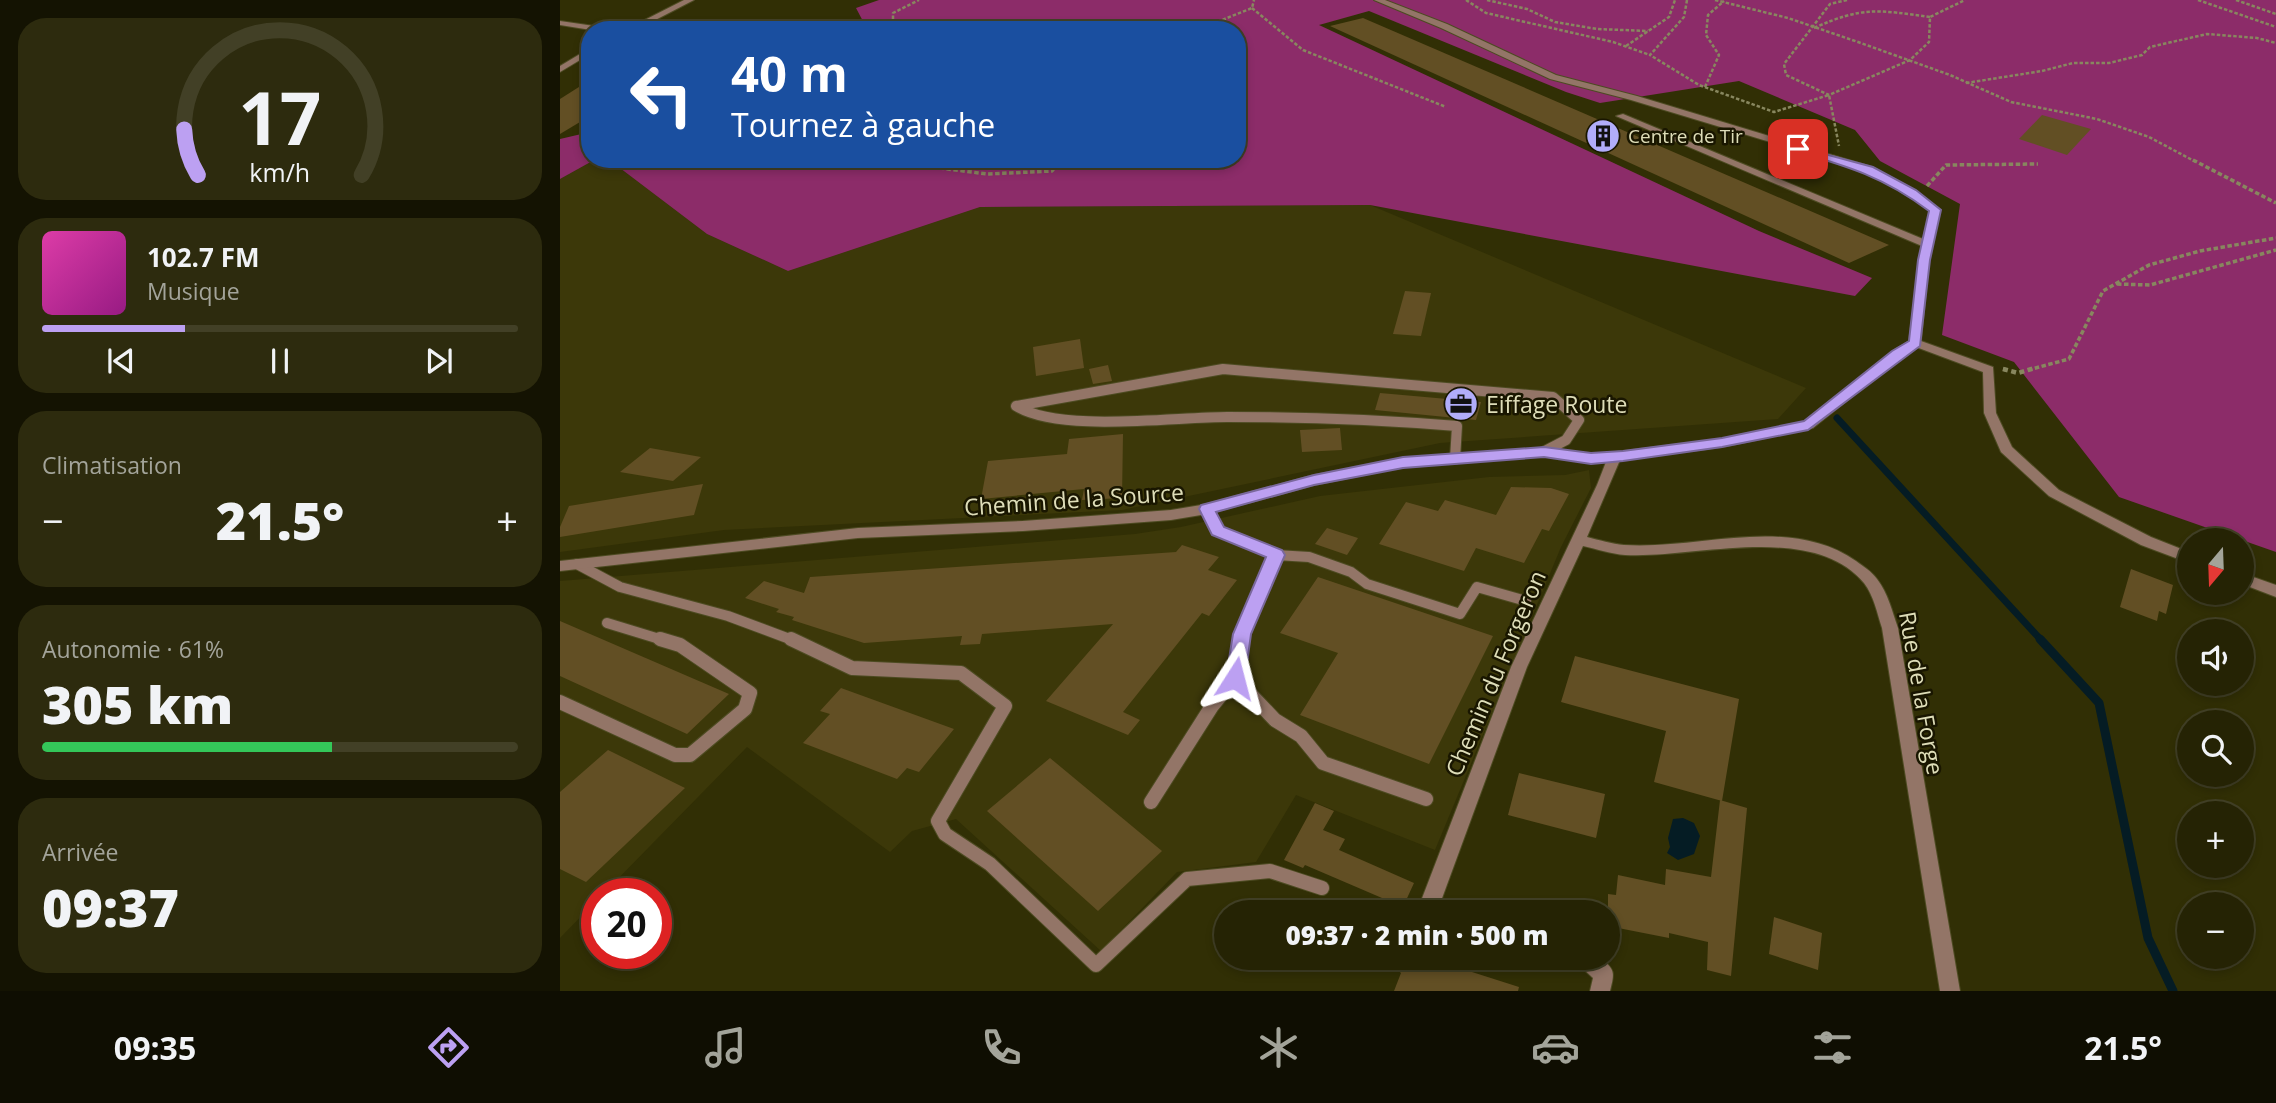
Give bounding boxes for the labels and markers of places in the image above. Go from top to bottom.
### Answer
building icon: Centre de Tir [1584,117,1622,155]
pin [1768,119,1828,179]
place label: Centre de Tir [1628,123,1743,149]
office icon: Eiffage Route [1442,385,1480,423]
place label: Eiffage Route [1486,388,1627,420]

